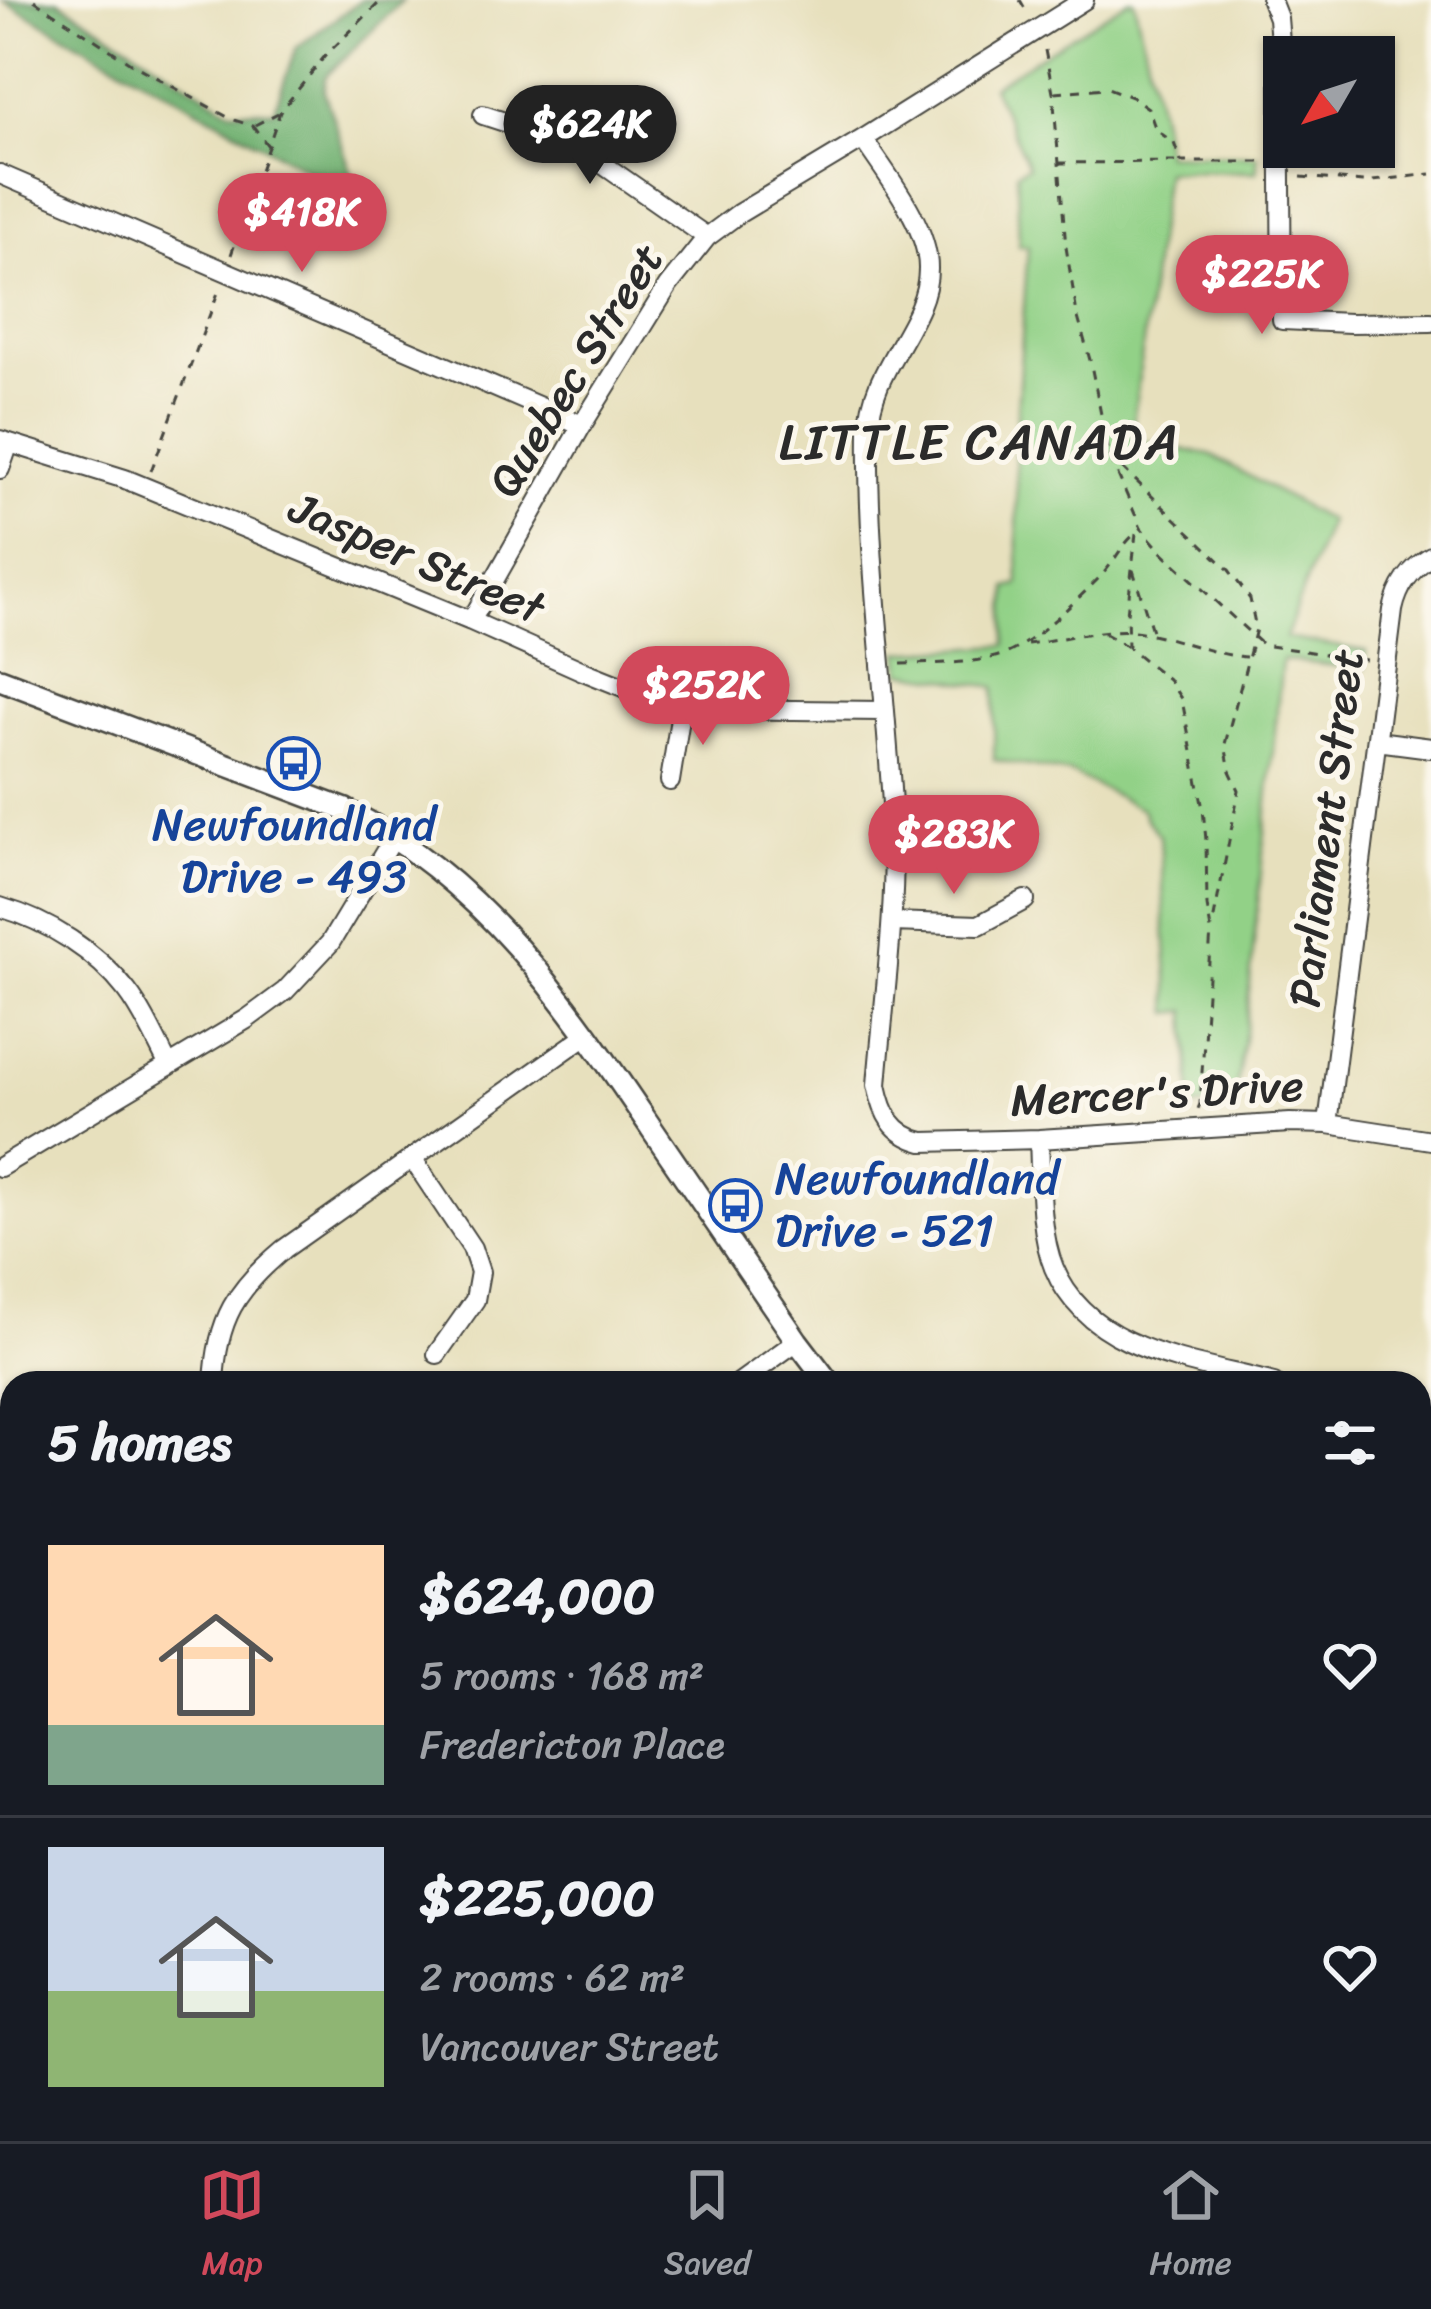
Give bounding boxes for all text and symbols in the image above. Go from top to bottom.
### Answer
north arrow [1263,36,1395,168]
map controls [1263,36,1395,168]
pin: $624K [506,85,674,187]
text: $624K [531,89,650,158]
pin: $418K [218,173,386,275]
text: $418K [245,177,359,246]
street label: Quebec Street [466,227,686,513]
pin: $225K [1178,235,1346,337]
text: $225K [1203,239,1321,308]
district label: LITTLE CANADA [779,397,1181,487]
street label: Jasper Street [275,468,559,648]
street label: Parliament Street [1264,644,1388,1012]
pin: $252K [619,646,787,748]
text: $252K [644,650,762,719]
bus stop icon: Newfoundland Drive - 493 [266,736,322,792]
place label: Newfoundland Drive - 493 [152,785,439,917]
pin: $283K [870,795,1038,897]
text: $283K [895,799,1013,868]
street label: Mercer's Drive [1008,1045,1306,1141]
place label: Newfoundland Drive - 521 [775,1139,1062,1271]
bus stop icon: Newfoundland Drive - 521 [708,1177,764,1233]
text: 5 homes [48,1398,231,1488]
icon: filters [1317,1410,1383,1476]
text: $624,000 [420,1551,655,1641]
icon: home [144,1593,288,1737]
icon: heart [1317,1632,1383,1698]
text: 5 rooms · 168 m² [420,1641,704,1710]
text: Fredericton Place [420,1710,725,1779]
text: $225,000 [420,1853,655,1943]
icon: home [144,1895,288,2039]
icon: heart [1317,1934,1383,2000]
text: 2 rooms · 62 m² [420,1943,685,2012]
text: Vancouver Street [420,2012,719,2081]
tab: Map [199,2162,265,2292]
tab: Saved [664,2162,751,2292]
tab: Home [1149,2162,1232,2292]

